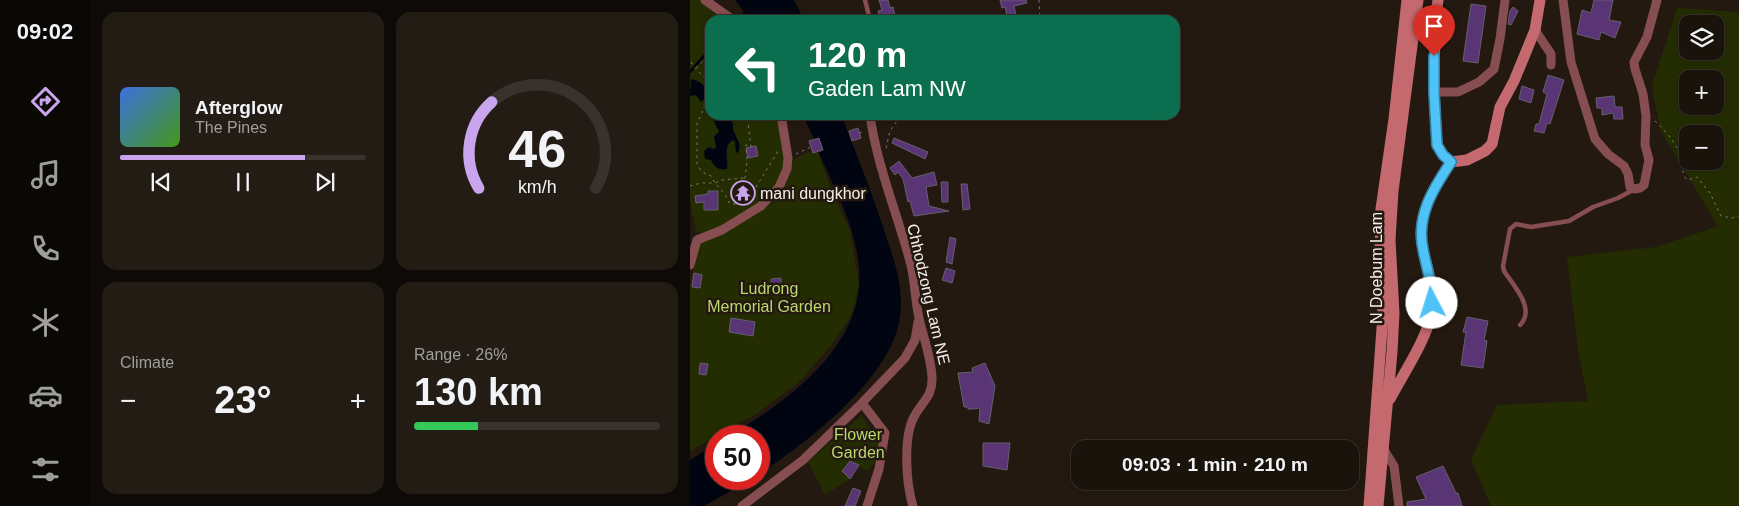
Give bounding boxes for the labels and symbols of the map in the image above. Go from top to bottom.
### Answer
pin [1413,5,1455,56]
temple icon: mani dungkhor [730,180,756,206]
place label: mani dungkhor [760,185,867,202]
street label: N Doebum Lam [1368,212,1385,324]
street label: Chhodzong Lam NE [904,222,953,366]
position arrow [1405,276,1457,328]
park label: Ludrong Memorial Garden [707,280,831,315]
speed limit sign: 50 [705,425,770,490]
park label: Flower Garden [831,426,885,461]

